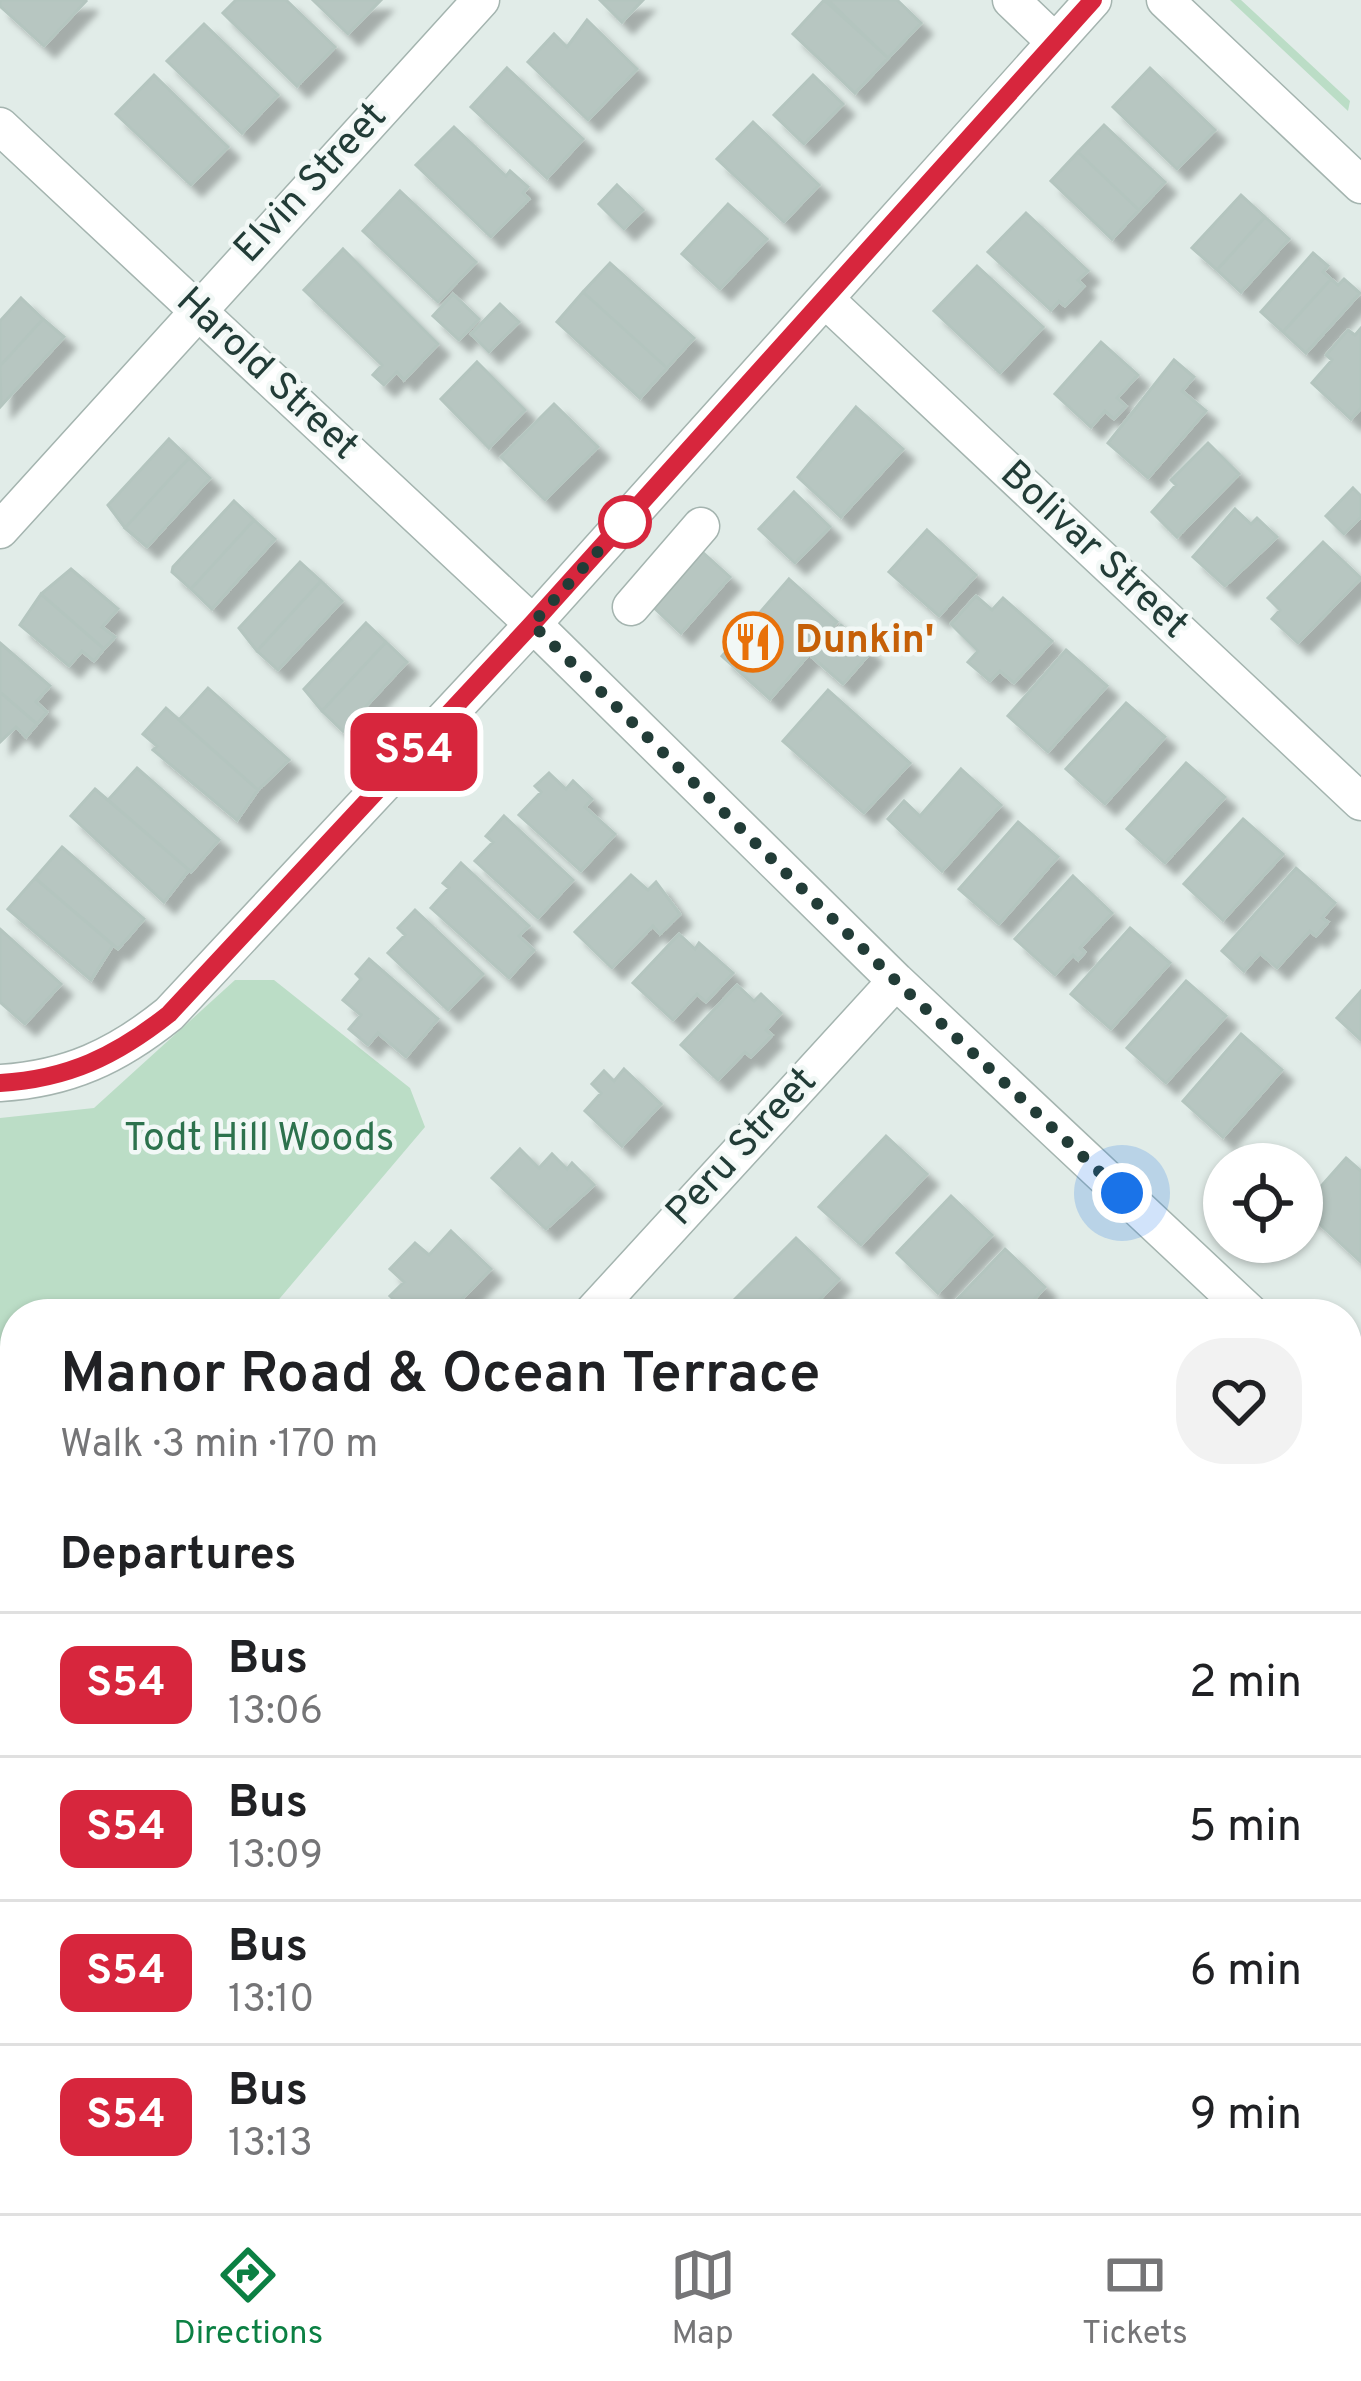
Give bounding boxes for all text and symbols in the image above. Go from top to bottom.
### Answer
street label: Elvin Street [225,93,399,275]
street label: Harold Street [165,278,367,472]
street label: Bolivar Street [989,451,1197,651]
unlabelled marker [600,497,650,547]
restaurant icon: Dunkin' [722,611,784,673]
place label: Dunkin' [795,618,934,667]
line badge: S54 [345,713,483,791]
text: S54 [374,725,454,778]
street label: Peru Street [657,1058,829,1238]
park label: Todt Hill Woods [124,1116,394,1165]
map controls [1203,1143,1323,1263]
button: locate [1203,1143,1323,1263]
your location [1092,1163,1152,1223]
button: heart [1176,1338,1302,1464]
text: Manor Road & Ocean Terrace [60,1341,820,1413]
text: Walk · 3 min · 170 m [60,1422,378,1471]
text: Departures [60,1528,296,1585]
text: Bus [228,1632,308,1689]
text: 2 min [1189,1656,1302,1713]
text: S54 [86,1658,166,1711]
text: 13:06 [228,1689,323,1738]
text: Bus [228,1776,308,1833]
text: 5 min [1189,1800,1302,1857]
text: S54 [86,1802,166,1855]
text: 13:09 [228,1833,323,1882]
text: Bus [228,1920,308,1977]
text: 6 min [1190,1944,1302,2001]
text: S54 [86,1946,166,1999]
text: 13:10 [228,1977,314,2026]
text: Bus [228,2064,308,2121]
text: 9 min [1190,2088,1302,2145]
text: S54 [86,2090,166,2143]
text: 13:13 [228,2121,313,2170]
tab: Directions [173,2242,323,2356]
tab: Map [670,2242,736,2356]
tab: Tickets [1082,2242,1188,2356]

